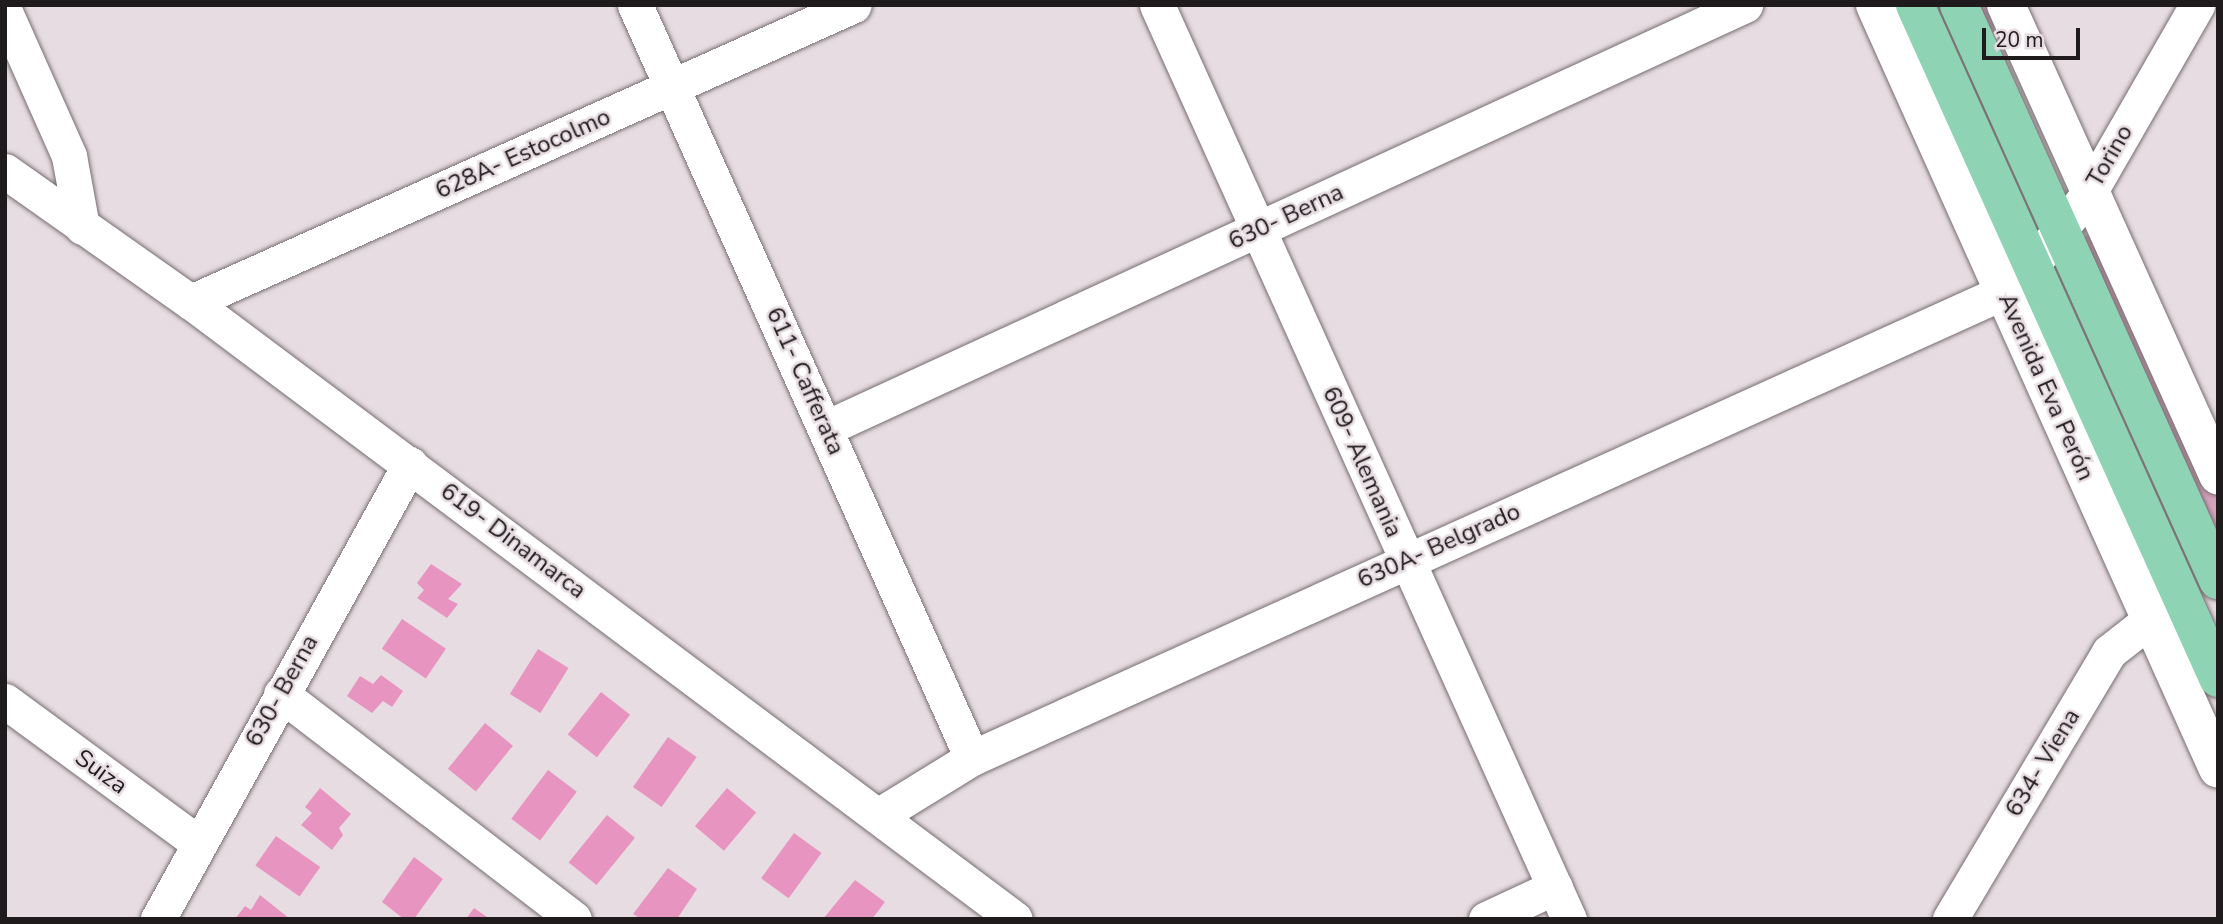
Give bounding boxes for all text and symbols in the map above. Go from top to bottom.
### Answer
scale bar [1985,14,2083,58]
text: 20 m [1995,26,2044,54]
street label: 628A- Estocolmo [431,102,615,206]
street label: Torino [2081,120,2139,192]
street label: 630- Berna [1224,178,1348,256]
street label: Avenida Eva Perón [1992,289,2100,485]
street label: 611- Cafferata [760,303,850,459]
street label: 609- Alemania [1316,382,1408,542]
street label: 619- Dinamarca [435,477,591,605]
street label: 630A- Belgrado [1353,497,1525,595]
street label: 630- Berna [239,630,325,752]
street label: 634- Viena [2000,704,2086,822]
street label: Suiza [69,743,133,801]

